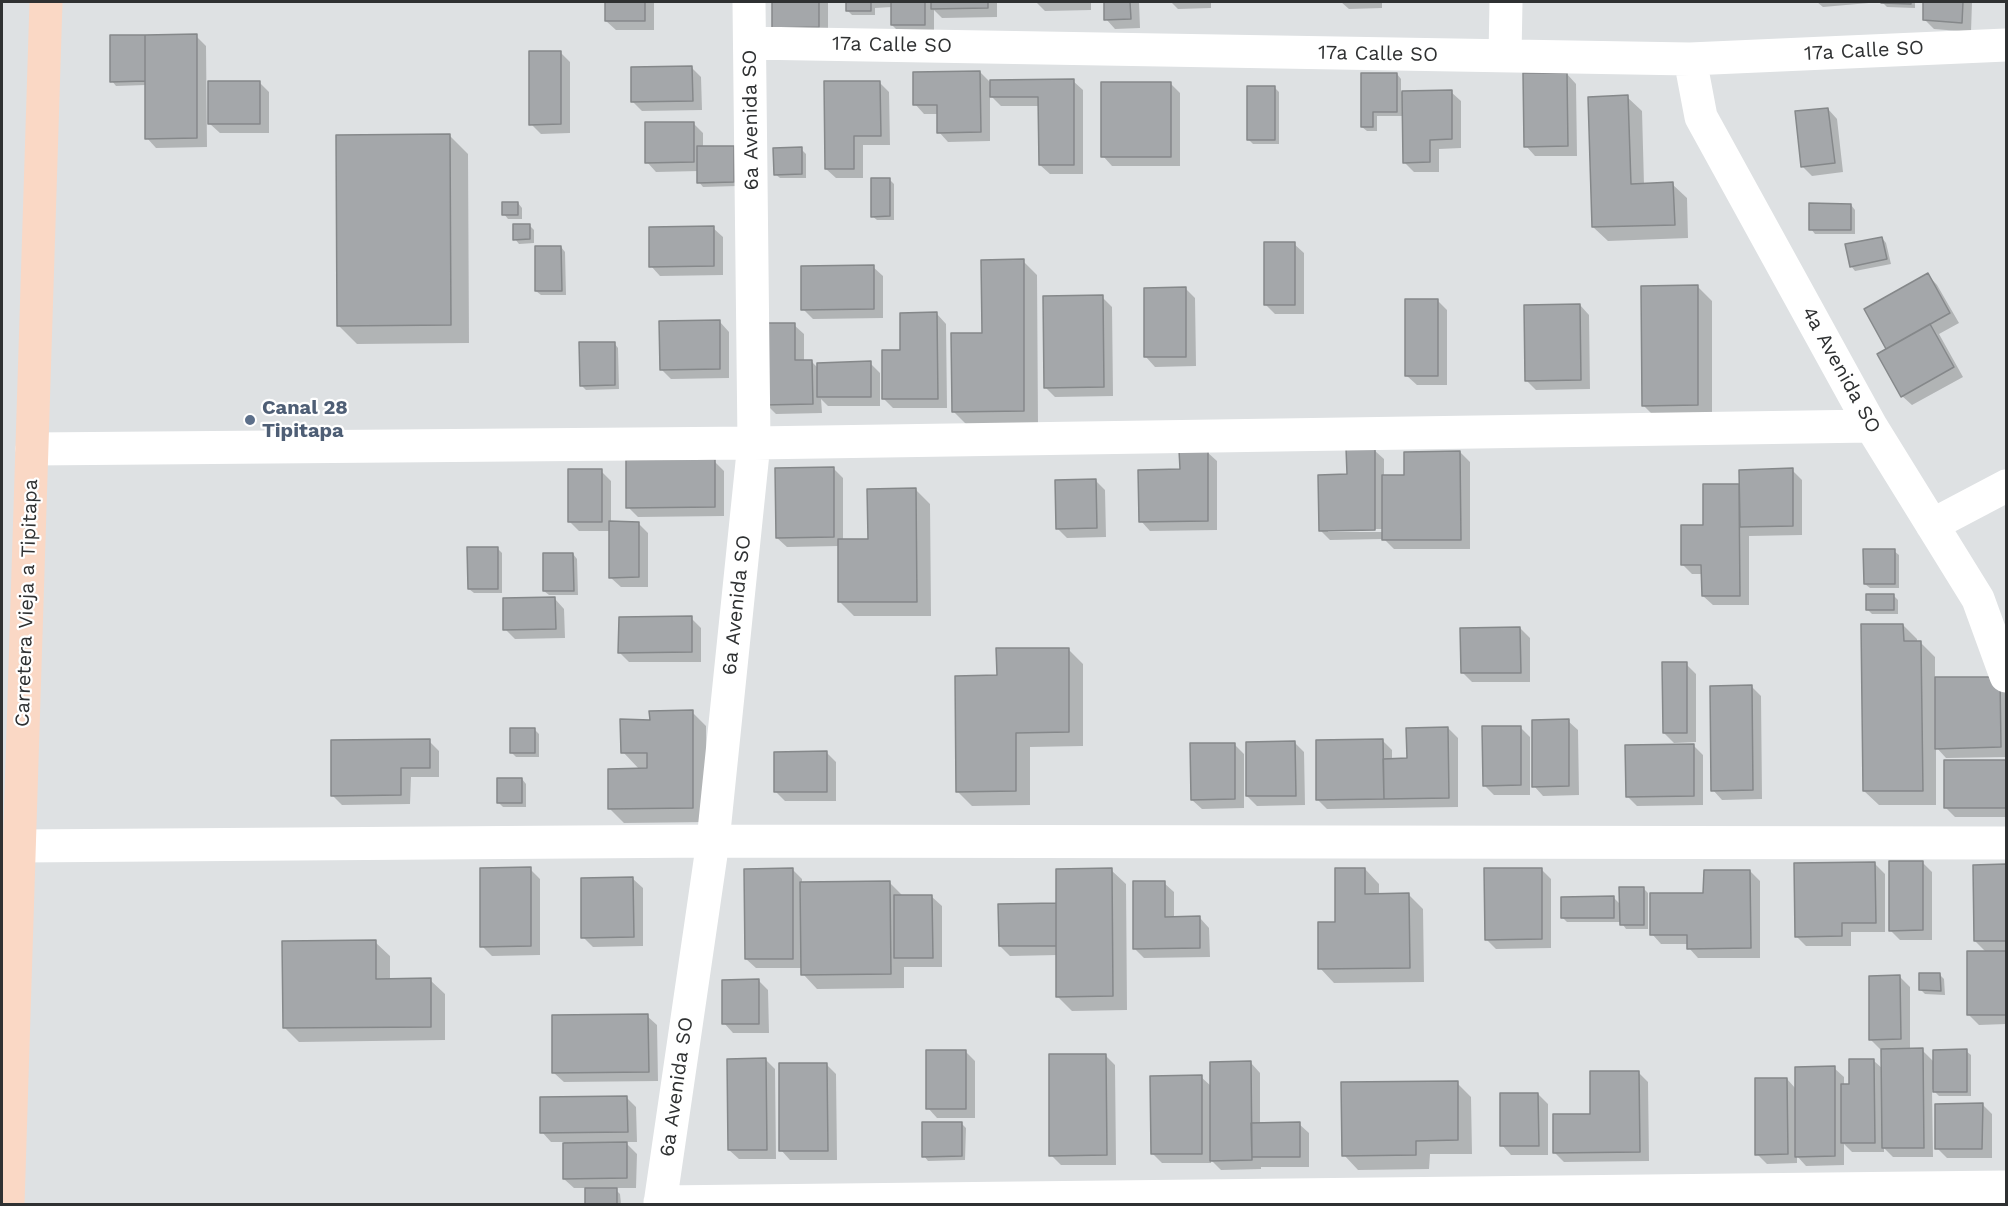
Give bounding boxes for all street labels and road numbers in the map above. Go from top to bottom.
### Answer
street label: 17a Calle SO [832,32,952,58]
street label: 17a Calle SO [1803,36,1925,66]
street label: 17a Calle SO [1318,41,1438,67]
street label: 6a Avenida SO [738,49,764,191]
street label: 4a Avenida SO [1796,303,1886,437]
street label: Carretera Vieja a Tipitapa [11,479,43,727]
street label: 6a Avenida SO [718,534,756,676]
street label: 6a Avenida SO [655,1016,699,1158]

